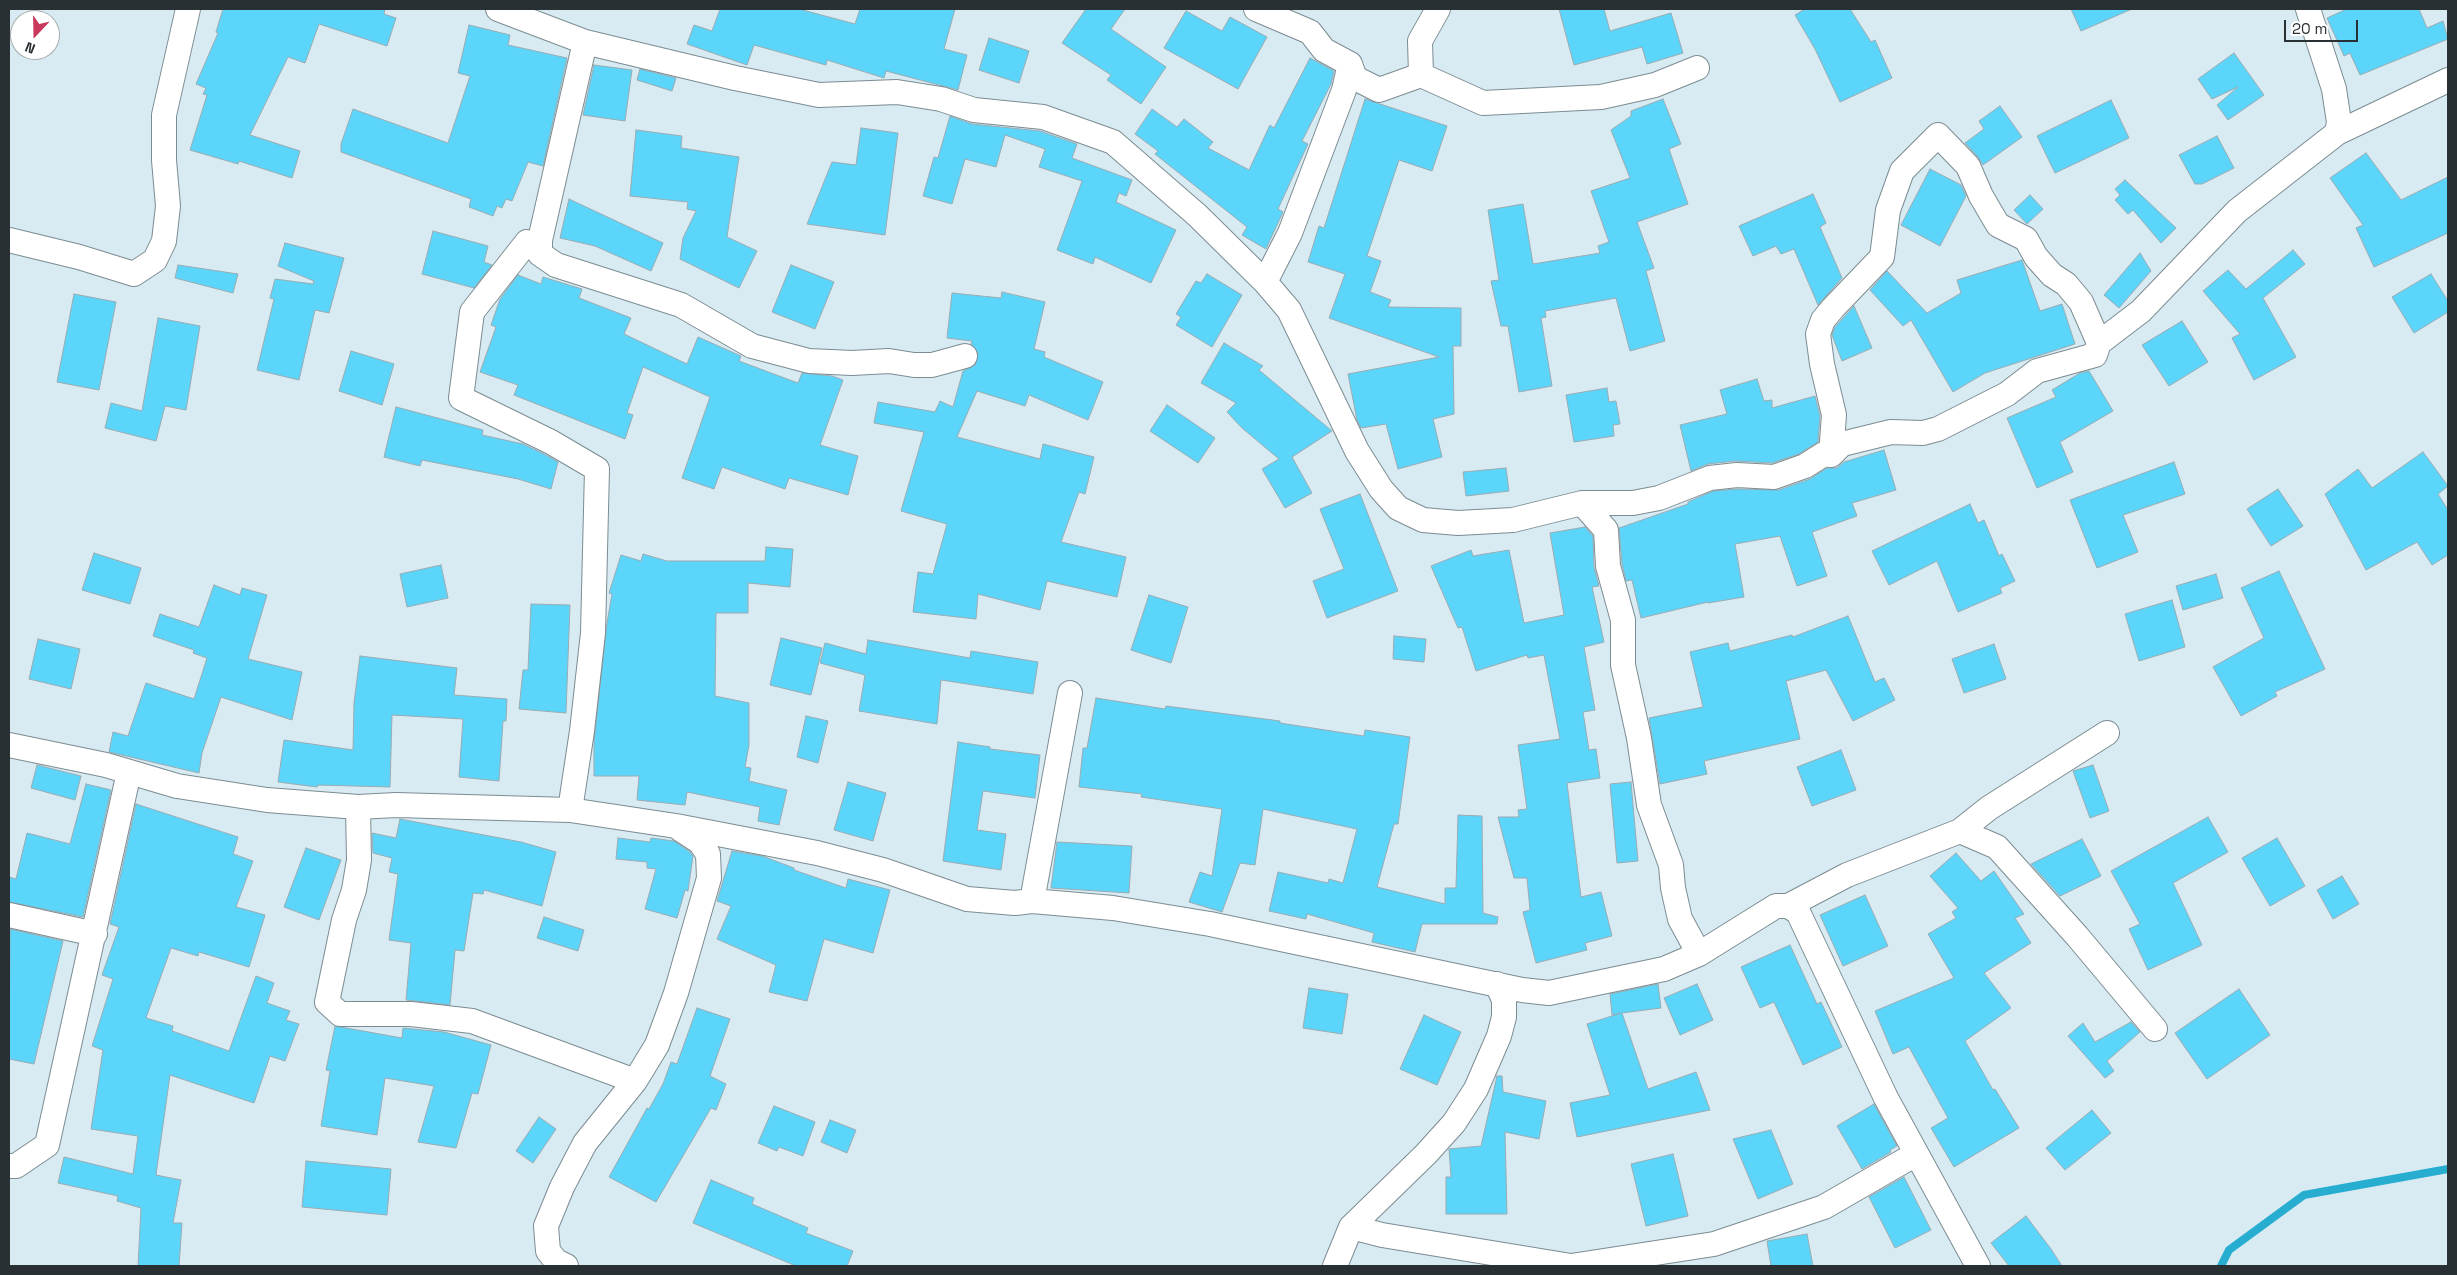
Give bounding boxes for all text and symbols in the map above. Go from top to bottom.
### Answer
north arrow [10,10,60,60]
scale bar [2287,10,2361,42]
text: 20 m [2292,19,2327,38]
text: N [22,38,38,58]

